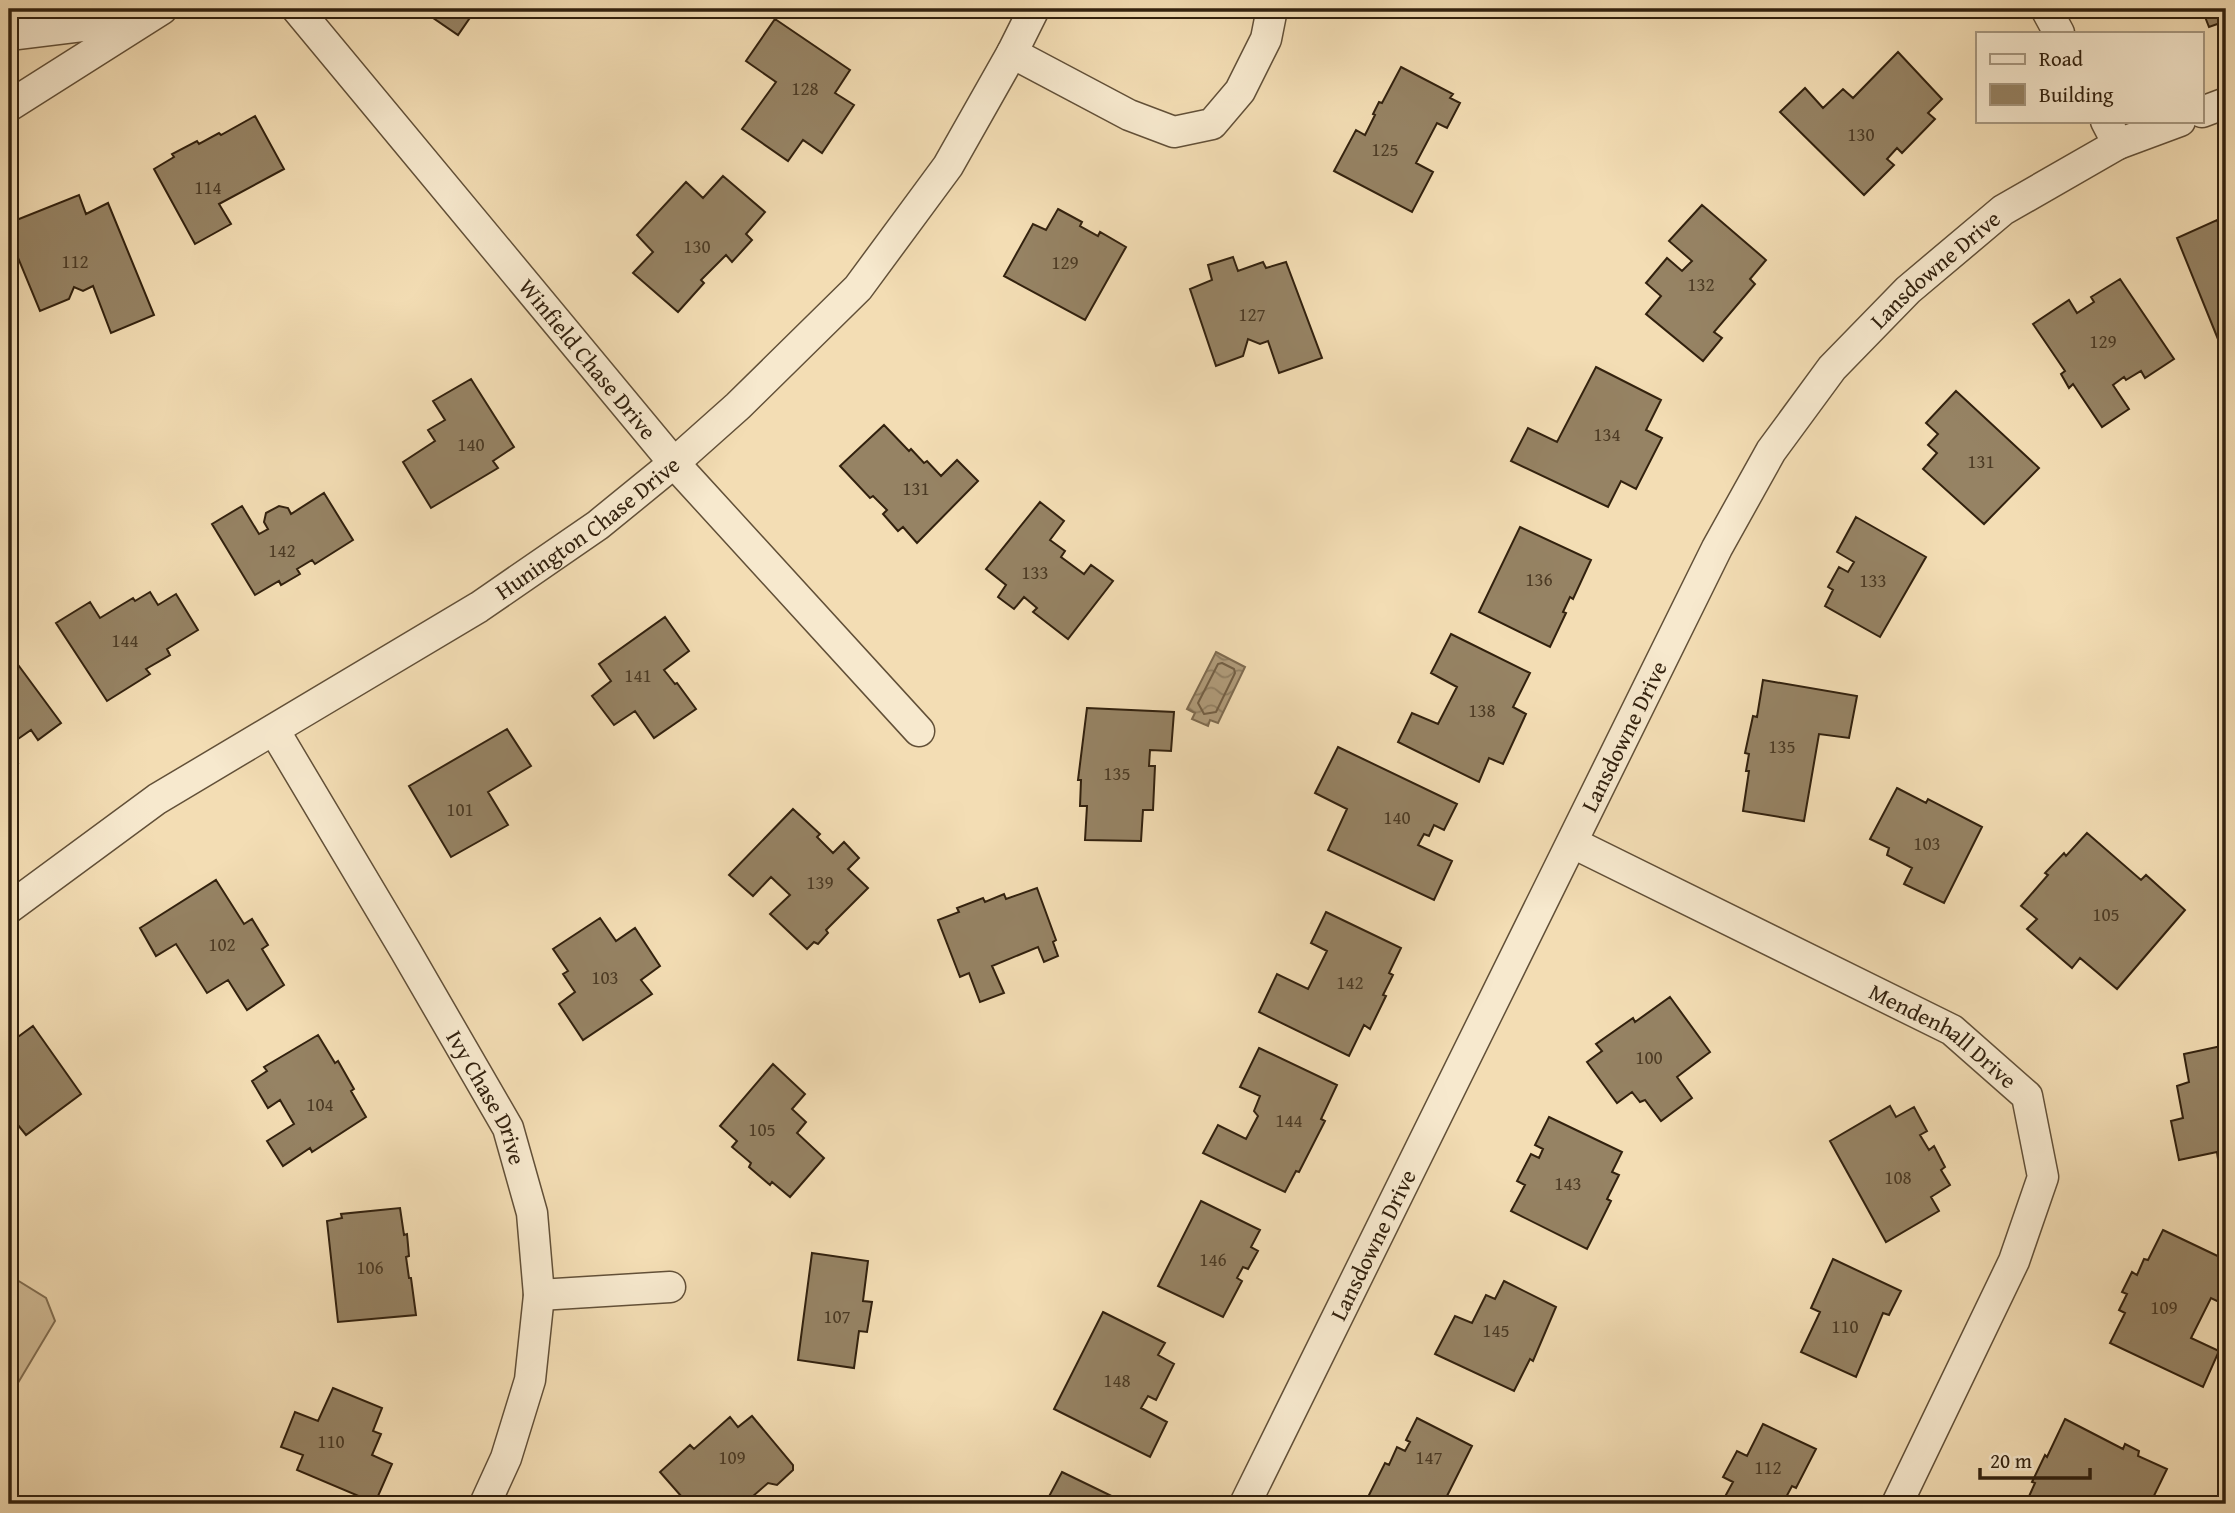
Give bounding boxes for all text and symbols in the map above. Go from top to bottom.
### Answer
legend [1976,32,2204,122]
text: Road [2039,43,2084,74]
house number: 128 [791,74,819,102]
text: Building [2039,79,2114,110]
house number: 130 [1847,120,1875,148]
house number: 125 [1371,135,1399,163]
house number: 114 [194,173,222,201]
street label: Lansdowne Drive [1862,202,2007,336]
house number: 130 [683,232,711,260]
house number: 112 [61,247,89,275]
house number: 129 [1051,248,1079,276]
house number: 132 [1687,270,1715,298]
street label: Winfield Chase Drive [511,271,665,446]
house number: 127 [1238,300,1266,328]
house number: 129 [2089,327,2117,355]
house number: 134 [1593,420,1621,448]
house number: 140 [457,430,485,458]
house number: 131 [1967,447,1995,475]
street label: Hunington Chase Drive [488,448,686,607]
house number: 131 [902,474,930,502]
house number: 142 [268,536,296,564]
house number: 133 [1021,558,1049,586]
house number: 136 [1525,565,1553,593]
house number: 133 [1859,566,1887,594]
house number: 144 [111,626,139,654]
street label: Lansdowne Drive [1572,655,1675,817]
house number: 141 [624,661,652,689]
house number: 138 [1468,696,1496,724]
house number: 135 [1768,732,1796,760]
house number: 135 [1103,759,1131,787]
house number: 101 [446,795,474,823]
house number: 140 [1383,803,1411,831]
house number: 103 [1913,829,1941,857]
house number: 139 [806,868,834,896]
house number: 105 [2092,900,2120,928]
house number: 102 [208,930,236,958]
house number: 103 [591,963,619,991]
house number: 142 [1336,968,1364,996]
street label: Mendenhall Drive [1864,975,2024,1096]
street label: Ivy Chase Drive [439,1024,535,1168]
house number: 100 [1635,1043,1663,1071]
house number: 104 [306,1090,334,1118]
house number: 144 [1275,1106,1303,1134]
house number: 105 [748,1115,776,1143]
house number: 108 [1884,1163,1912,1191]
street label: Lansdowne Drive [1321,1164,1424,1326]
house number: 143 [1554,1169,1582,1197]
house number: 146 [1199,1245,1227,1273]
house number: 106 [356,1253,384,1281]
house number: 109 [2150,1293,2178,1321]
house number: 107 [823,1302,851,1330]
house number: 110 [1831,1312,1859,1340]
house number: 145 [1482,1316,1510,1344]
house number: 148 [1103,1366,1131,1394]
house number: 110 [317,1427,345,1455]
scale bar [1980,1436,2090,1480]
house number: 109 [718,1443,746,1471]
house number: 147 [1415,1443,1443,1471]
text: 20 m [1990,1445,2032,1476]
house number: 112 [1754,1453,1782,1481]

